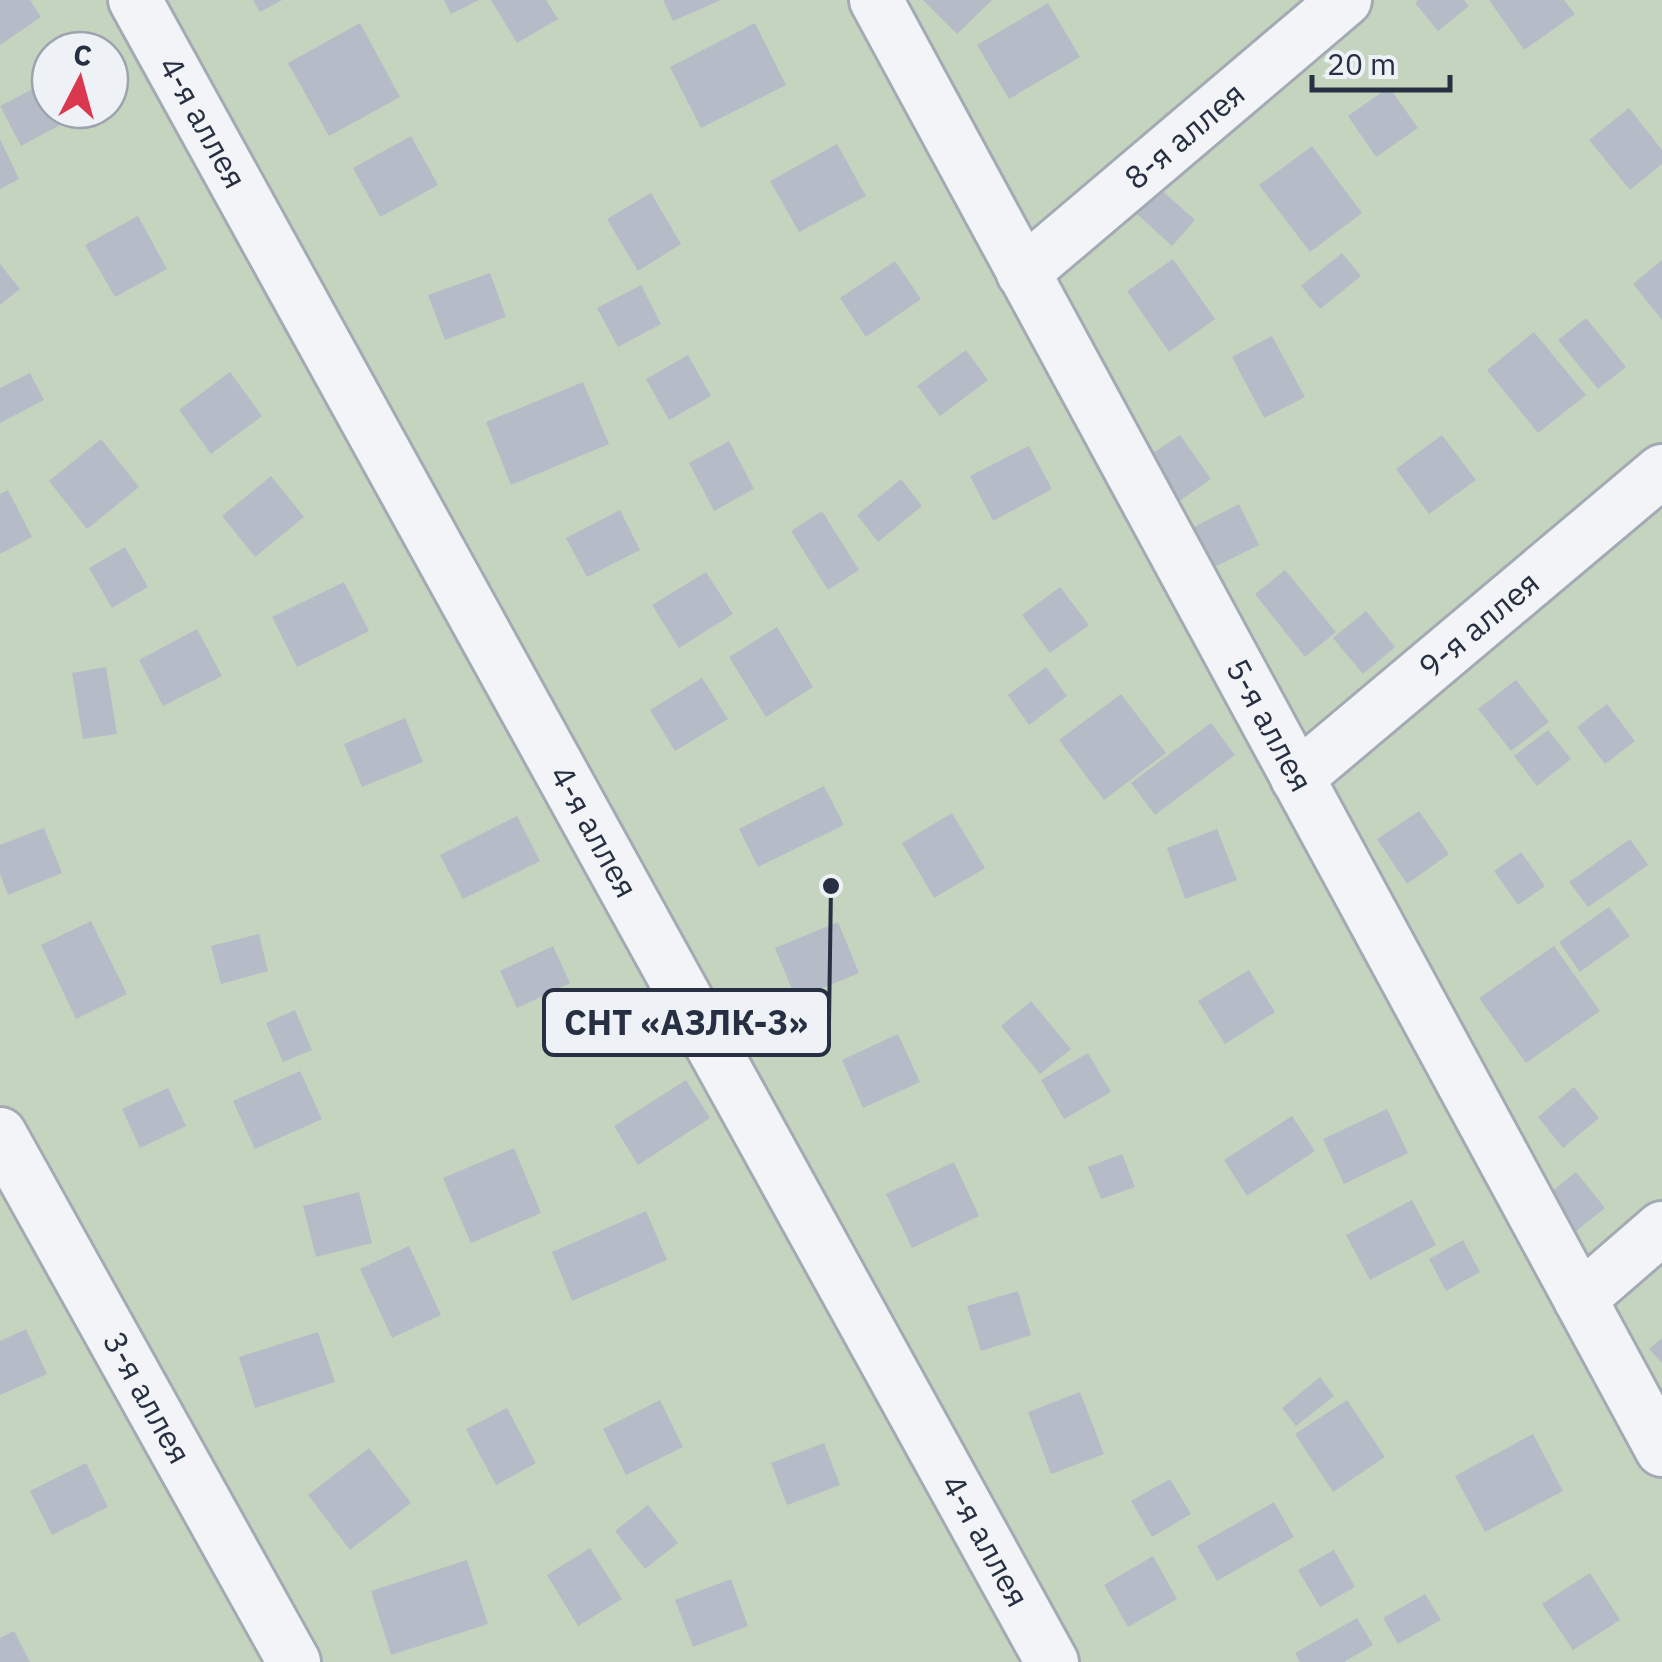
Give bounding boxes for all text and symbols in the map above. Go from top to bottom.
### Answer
north arrow [30,30,130,130]
scale bar [1312,30,1450,92]
text: С [72,35,94,74]
text: 20 m [1327,44,1396,83]
street label: 4-я аллея [150,48,257,196]
street label: 8-я аллея [1115,72,1253,198]
street label: 9-я аллея [1410,561,1547,687]
street label: 5-я аллея [1217,651,1323,799]
street label: 4-я аллея [541,758,648,905]
callout: СНТ «АЗЛК-3» [544,990,829,1055]
text: СНТ «АЗЛК-3» [564,999,808,1045]
street label: 3-я аллея [94,1324,201,1471]
street label: 4-я аллея [933,1467,1040,1614]

